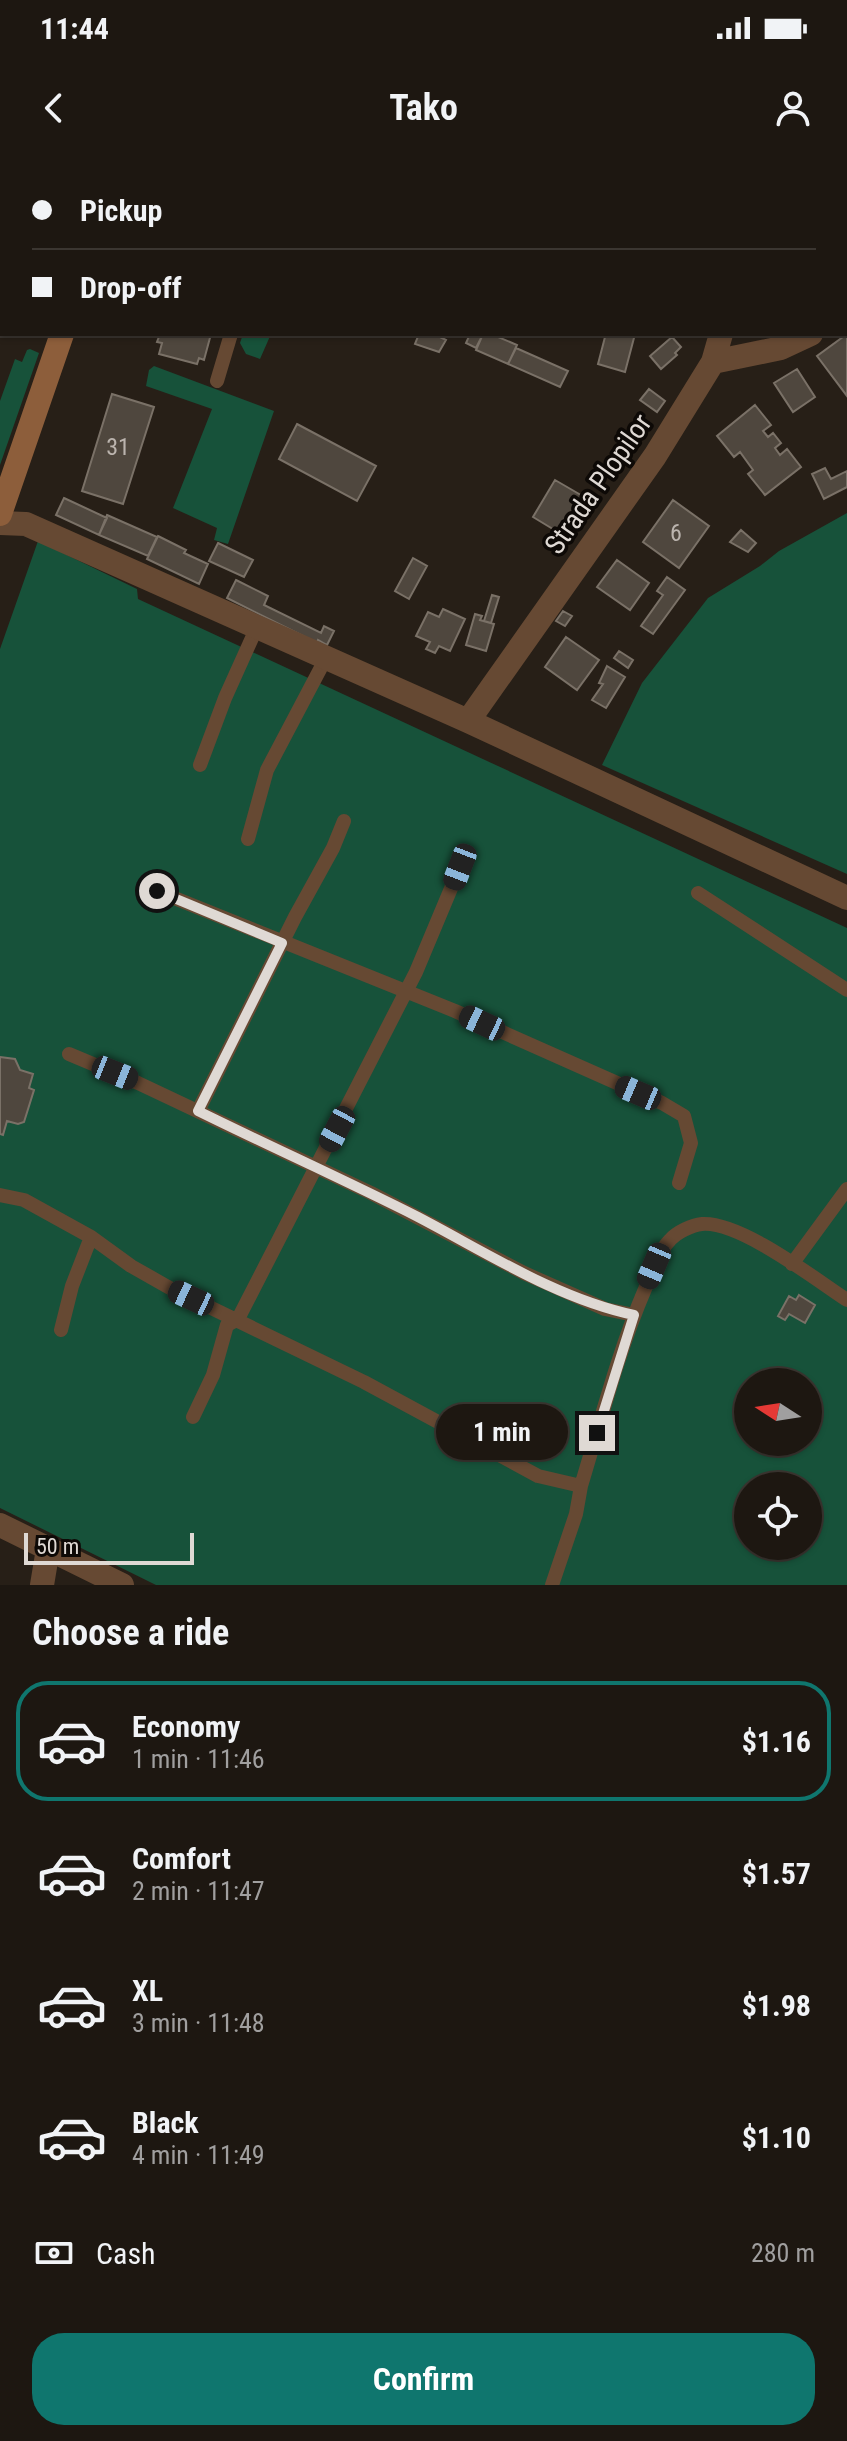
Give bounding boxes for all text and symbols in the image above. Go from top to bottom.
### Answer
text: 11:44 [40,11,109,46]
icon: back [32,86,76,130]
icon: person [771,86,815,130]
text: Tako [389,87,458,129]
text: Pickup [80,193,162,228]
text: Drop-off [80,270,182,305]
street label: Strada Plopilor [538,408,658,560]
house number: 31 [106,433,130,461]
house number: 6 [670,519,682,547]
car [440,840,480,894]
route start [139,873,175,909]
car [455,1002,509,1044]
car [88,1053,142,1093]
car [611,1073,665,1113]
car [315,1102,359,1156]
car [634,1239,674,1293]
car [164,1277,218,1319]
north arrow [734,1368,822,1456]
map controls [734,1368,822,1560]
callout: 1 min [437,1405,569,1461]
route end [579,1415,615,1451]
text: 1 min [473,1417,531,1447]
button: locate [734,1472,822,1560]
scale bar [24,1529,194,1565]
text: 50 m [36,1534,79,1559]
text: Choose a ride [32,1612,229,1654]
icon: car [36,1705,108,1777]
text: Economy [132,1709,240,1744]
text: $1.16 [742,1724,811,1759]
text: 1 min · 11:46 [132,1744,265,1774]
icon: car [36,1837,108,1909]
text: Comfort [132,1841,231,1876]
text: $1.57 [742,1856,811,1891]
text: 2 min · 11:47 [132,1876,265,1906]
icon: car [36,1969,108,2041]
text: XL [132,1973,163,2008]
text: $1.98 [742,1988,811,2023]
text: 3 min · 11:48 [132,2008,265,2038]
icon: car [36,2101,108,2173]
text: Black [132,2105,199,2140]
text: $1.10 [742,2120,811,2155]
text: 4 min · 11:49 [132,2140,265,2170]
icon: cash [32,2231,76,2275]
text: Cash [96,2236,156,2271]
text: 280 m [751,2238,815,2268]
button: Confirm [32,2333,815,2425]

